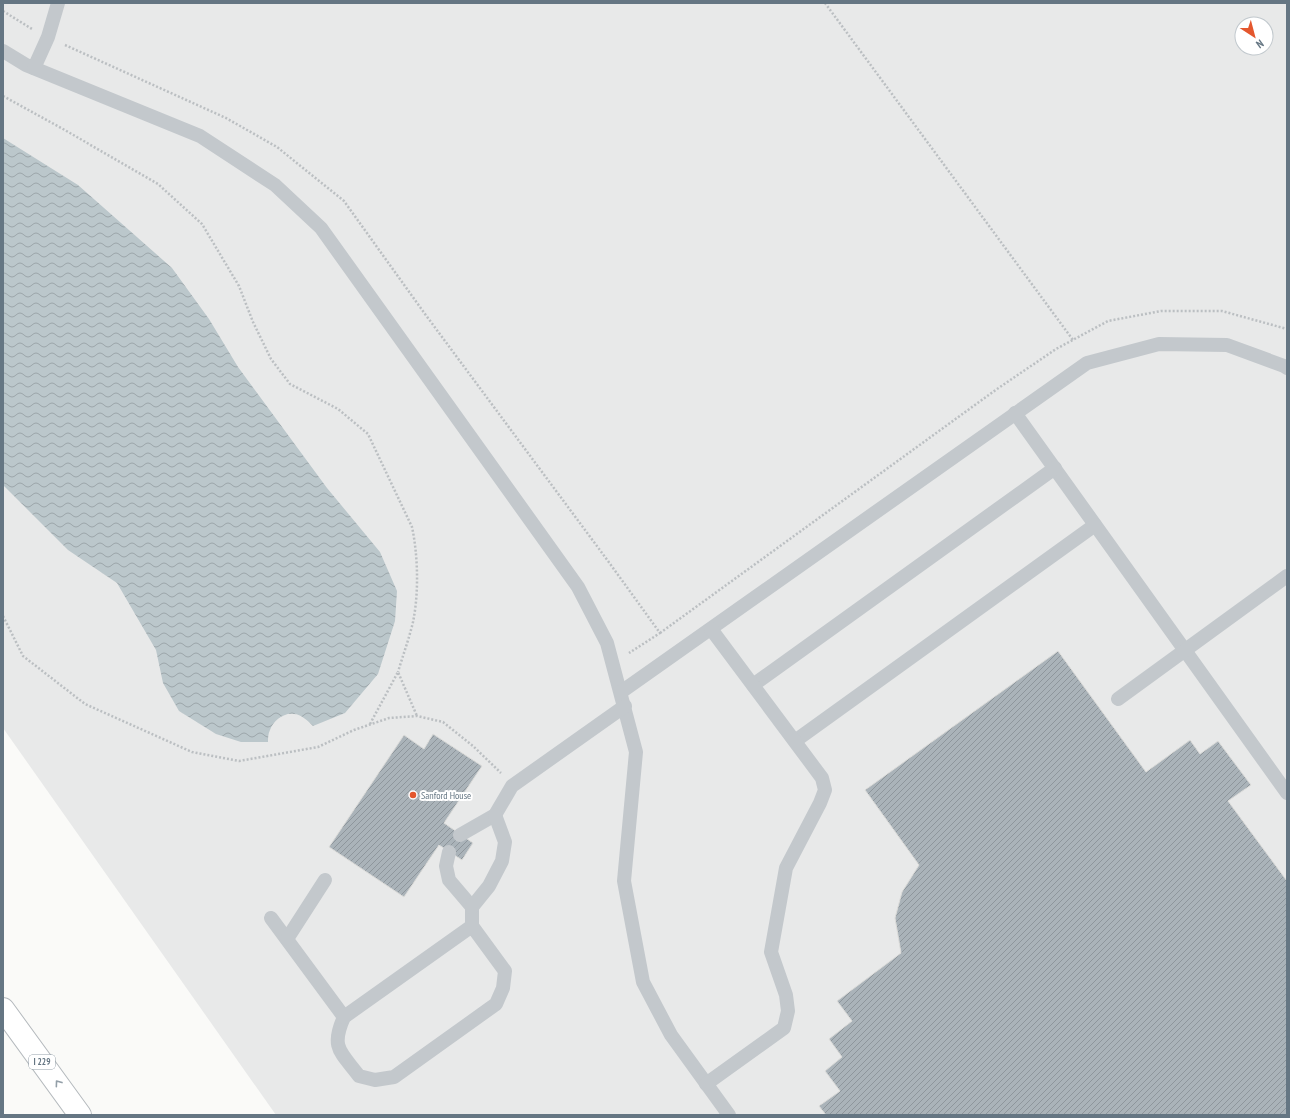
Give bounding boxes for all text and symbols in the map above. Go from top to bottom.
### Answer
north arrow [1234,16,1274,56]
text: N [1253,37,1266,52]
place label: Sanford House [421,789,471,802]
marker: Sanford House [408,790,418,800]
road number: I 229 [29,1055,55,1069]
one-way arrow [55,1081,62,1088]

